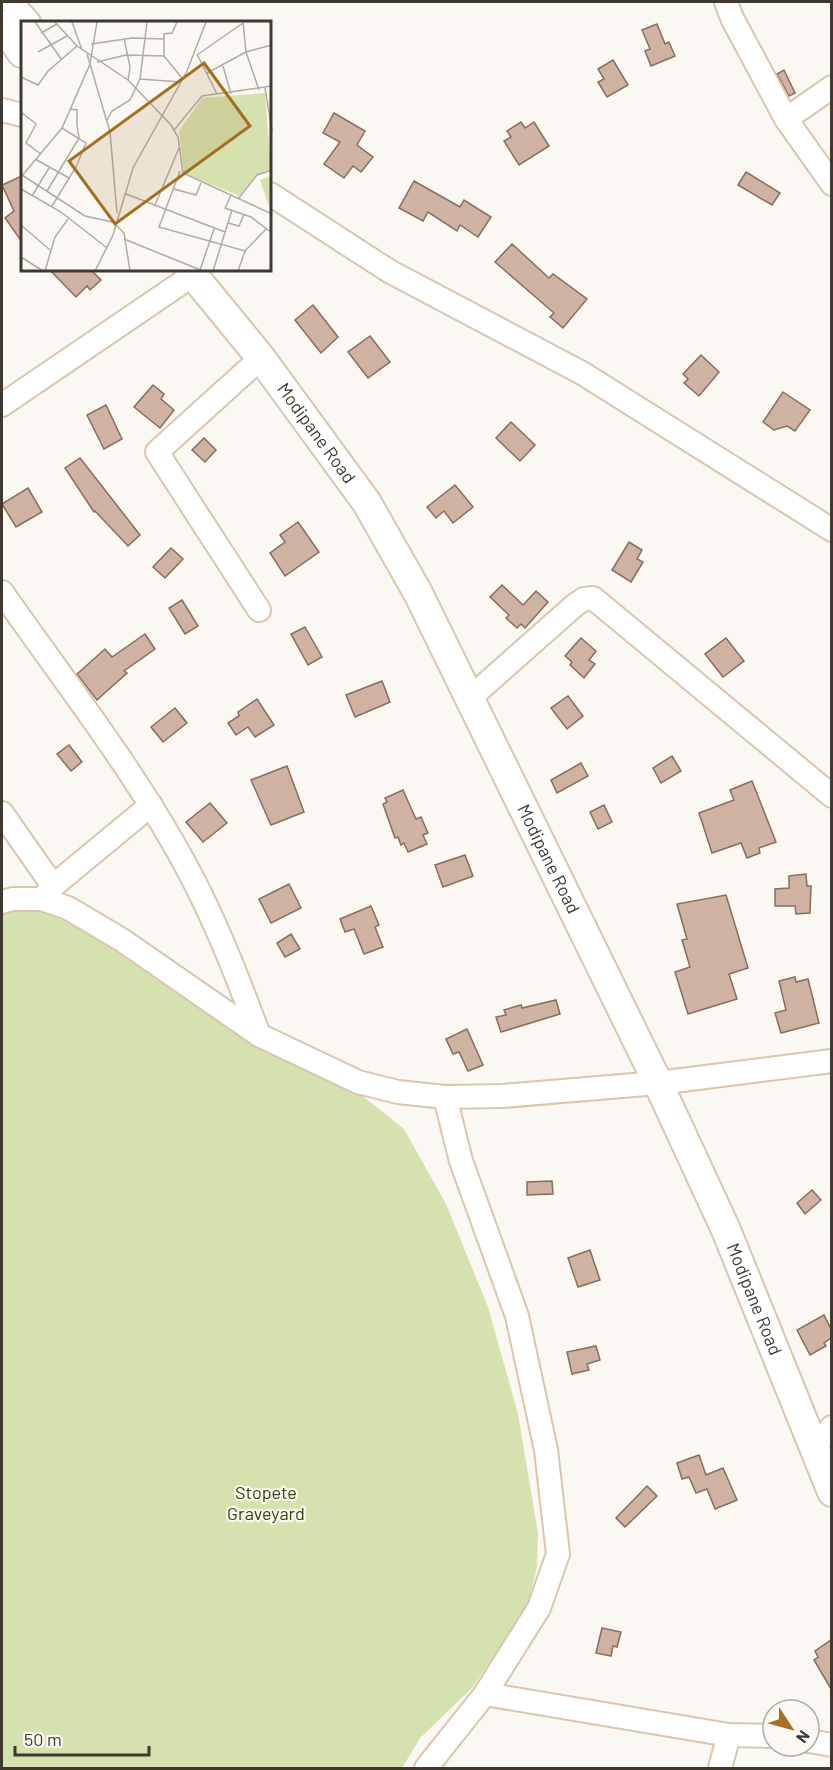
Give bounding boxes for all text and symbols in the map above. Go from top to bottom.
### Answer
inset map [21,21,272,272]
street label: Modipane Road [273,378,361,487]
street label: Modipane Road [513,800,585,917]
street label: Modipane Road [722,1240,787,1358]
park label: Stopete Graveyard [227,1481,305,1524]
north arrow [761,1698,821,1758]
scale bar [15,1719,148,1757]
text: N [793,1727,814,1747]
text: 50 m [24,1728,62,1750]

